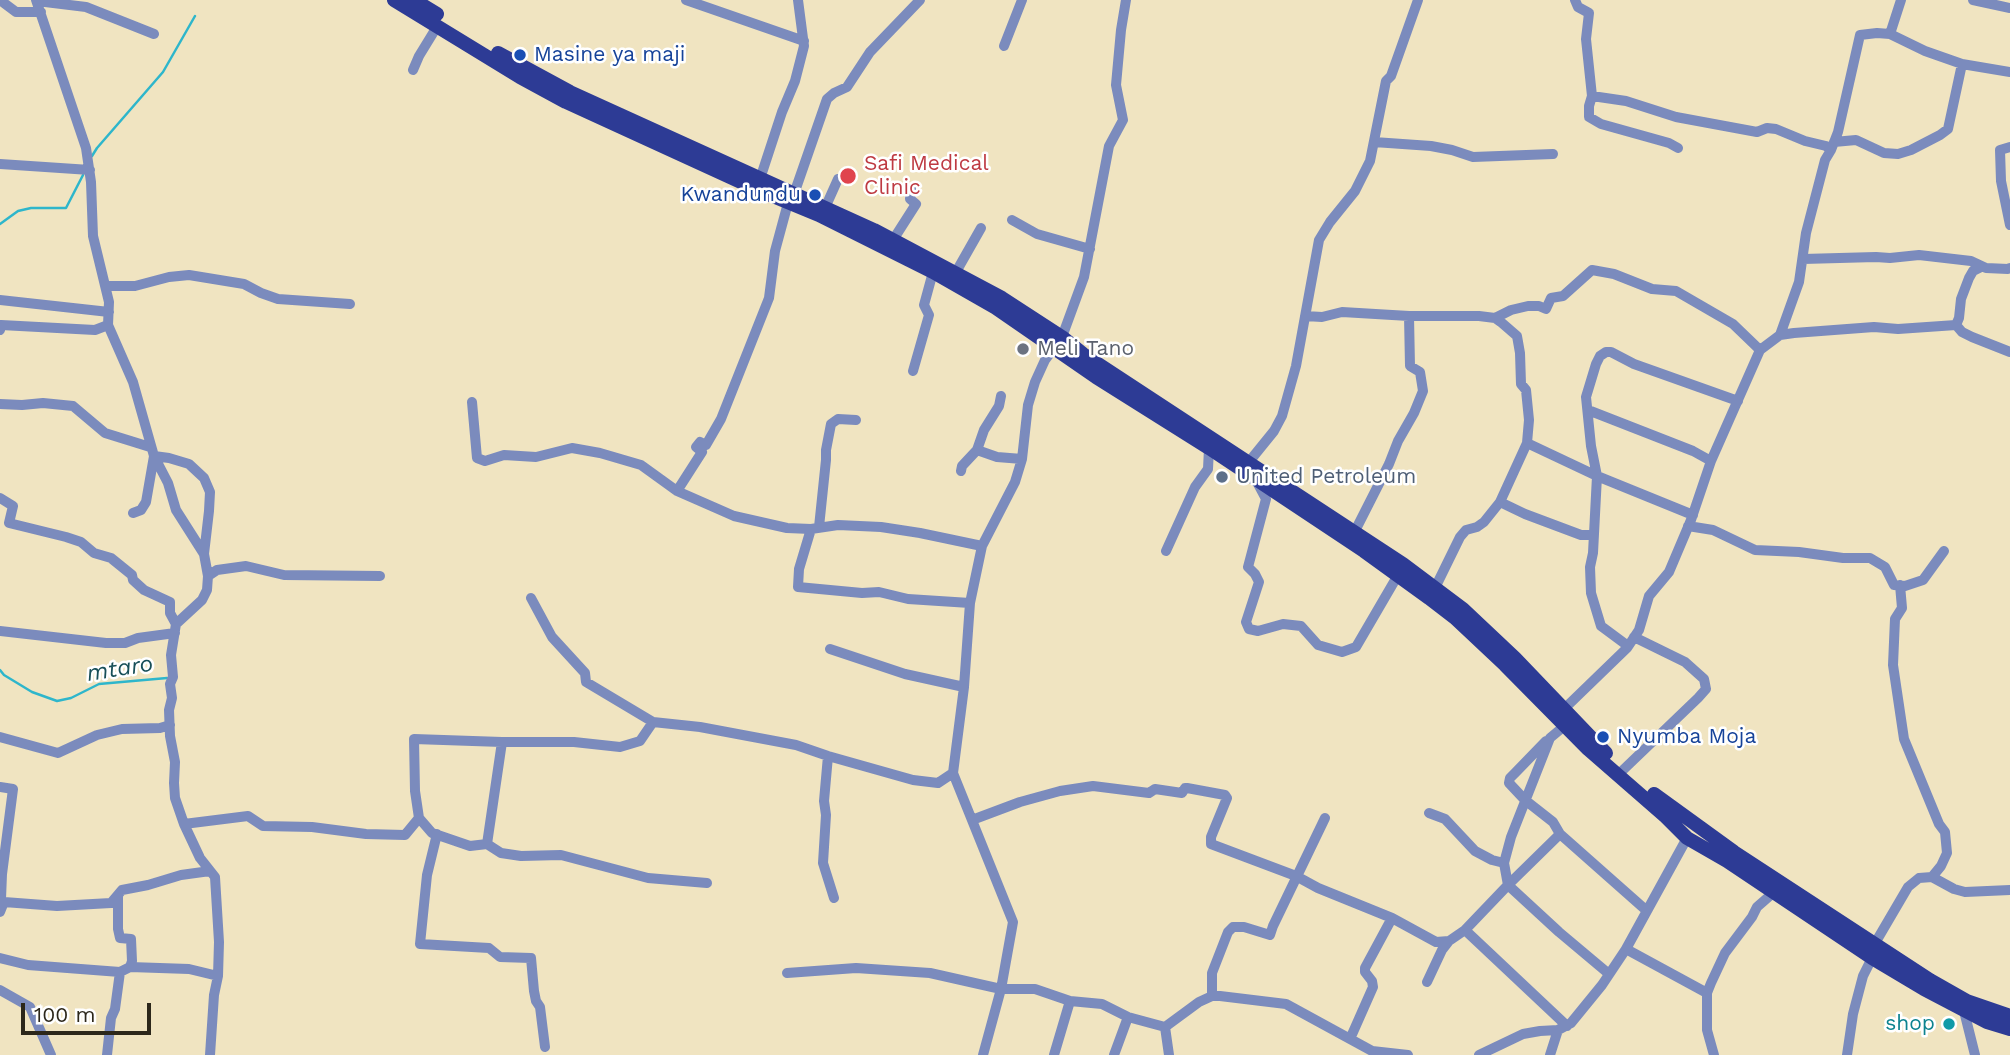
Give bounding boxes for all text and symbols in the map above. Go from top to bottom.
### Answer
place label: Masine ya maji [534,42,685,68]
marker: Masine ya maji [512,47,528,63]
place label: Safi Medical Clinic [864,151,989,201]
marker: Safi Medical Clinic [838,166,858,186]
place label: Kwandundu [681,182,801,208]
marker: Kwandundu [807,187,823,203]
place label: Meli Tano [1037,336,1134,362]
marker: Meli Tano [1015,341,1031,357]
place label: United Petroleum [1236,464,1416,490]
marker: United Petroleum [1214,469,1230,485]
water label: mtaro [85,650,155,688]
place label: Nyumba Moja [1617,724,1756,750]
marker: Nyumba Moja [1595,729,1611,745]
scale bar [24,988,154,1032]
text: 100 m [34,1002,96,1027]
place label: shop [1885,1011,1935,1037]
marker: shop [1941,1016,1957,1032]

